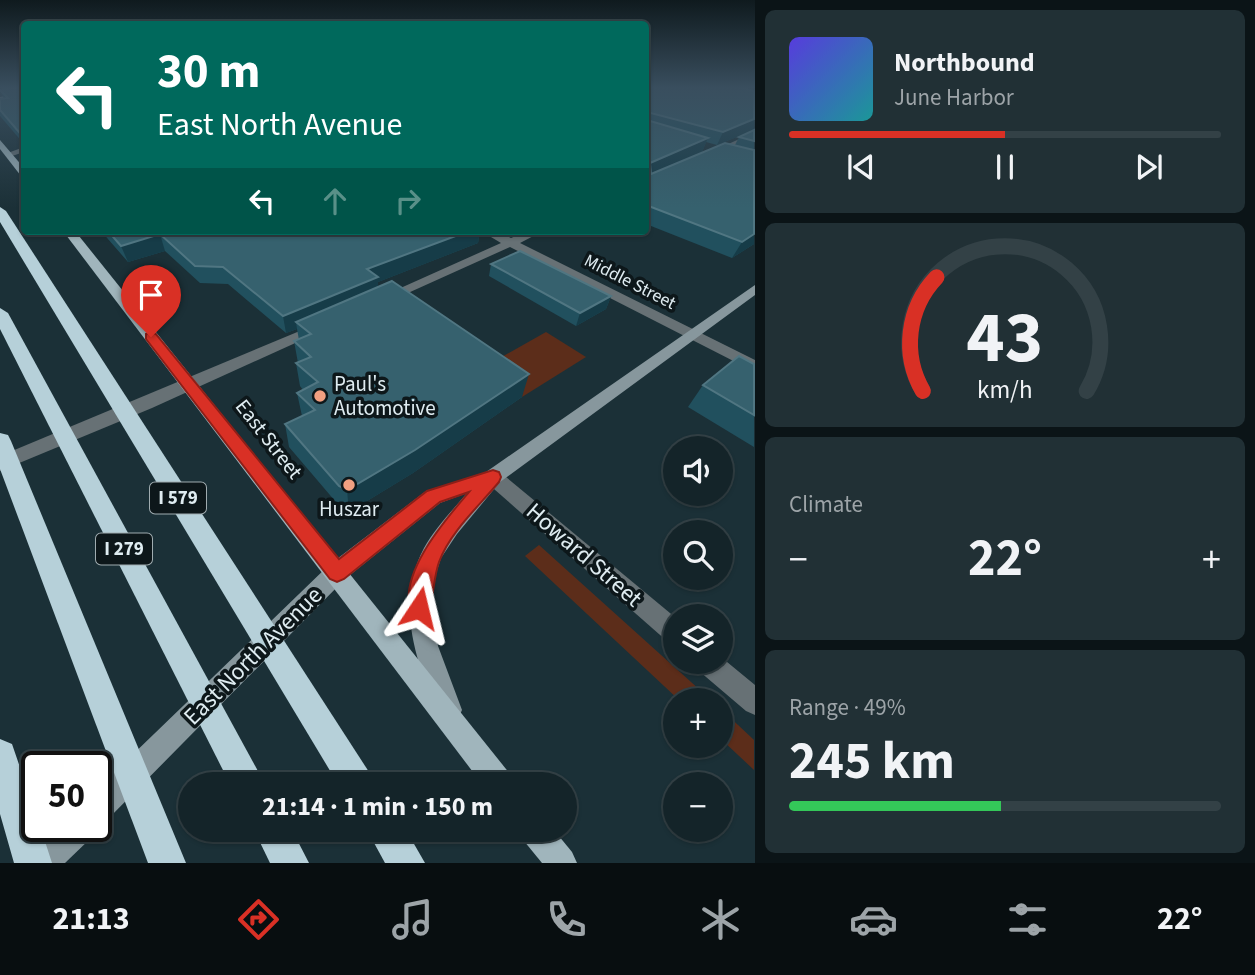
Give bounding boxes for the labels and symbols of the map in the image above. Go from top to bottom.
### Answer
street label: Middle Street [580,248,680,316]
pin [121,265,181,337]
place label: Paul's Automotive [334,369,436,423]
marker: Paul's Automotive [312,388,328,404]
street label: East Street [228,393,310,485]
marker: Huszar [341,477,357,493]
road number: I 579 [150,482,206,513]
place label: Huszar [319,494,380,524]
street label: Howard Street [518,495,650,615]
road number: I 279 [96,534,152,564]
position arrow [382,571,456,645]
street label: East North Avenue [176,579,330,733]
speed limit sign: 50 [21,751,112,842]

